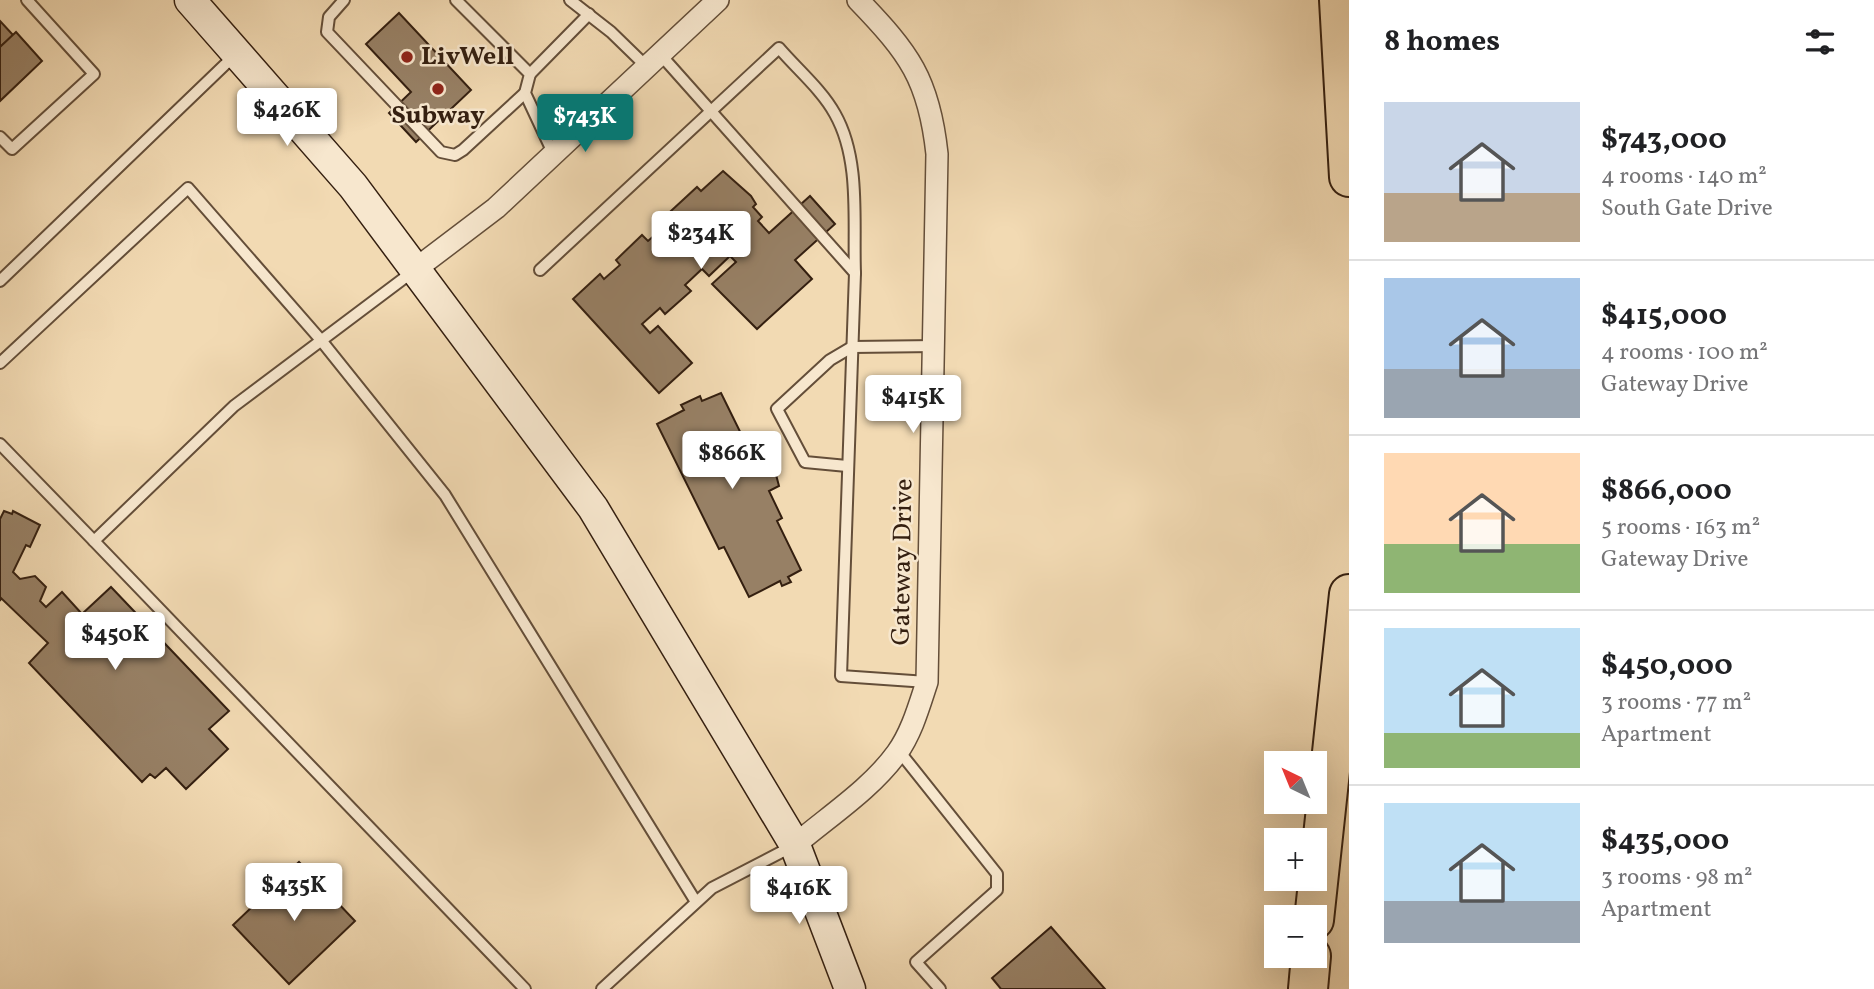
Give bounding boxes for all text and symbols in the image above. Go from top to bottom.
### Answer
text: 8 homes [1384,21,1500,63]
icon: filters [1801,23,1839,61]
place label: LivWell [421,39,514,75]
marker: LivWell [399,49,415,65]
marker: Subway [430,81,446,97]
pin: $426K [238,88,336,148]
pin: $743K [536,94,634,154]
text: $426K [253,95,321,127]
place label: Subway [391,98,485,134]
text: $743K [553,101,617,133]
text: $743,000 [1601,119,1727,161]
icon: home [1440,130,1524,214]
text: 4 rooms · 140 m² [1601,161,1767,193]
text: South Gate Drive [1601,193,1773,225]
pin: $234K [652,212,750,271]
text: $234K [668,218,734,250]
text: $415,000 [1601,295,1727,337]
icon: home [1440,306,1524,390]
text: 4 rooms · 100 m² [1601,337,1768,369]
text: Gateway Drive [1601,369,1749,401]
pin: $415K [864,376,962,435]
text: $415K [881,382,945,414]
pin: $866K [683,432,781,491]
text: $866K [698,438,766,470]
text: $866,000 [1601,470,1732,512]
street label: Gateway Drive [884,478,922,646]
icon: home [1440,481,1524,565]
text: 5 rooms · 163 m² [1601,512,1760,544]
text: Gateway Drive [1601,544,1749,576]
pin: $450K [66,612,164,672]
text: $450K [81,619,149,651]
text: $450,000 [1601,645,1733,687]
icon: home [1440,656,1524,740]
text: 3 rooms · 77 m² [1601,687,1751,719]
text: Apartment [1601,719,1712,751]
north arrow [1264,751,1326,814]
map controls [1264,751,1327,968]
text: $435,000 [1601,820,1729,862]
button: + [1264,828,1327,891]
icon: home [1440,831,1524,915]
text: 3 rooms · 98 m² [1601,862,1753,894]
pin: $435K [245,864,343,923]
pin: $416K [750,866,848,926]
text: $435K [261,870,327,902]
text: $416K [766,873,832,905]
text: Apartment [1601,894,1712,926]
button: − [1264,905,1327,968]

